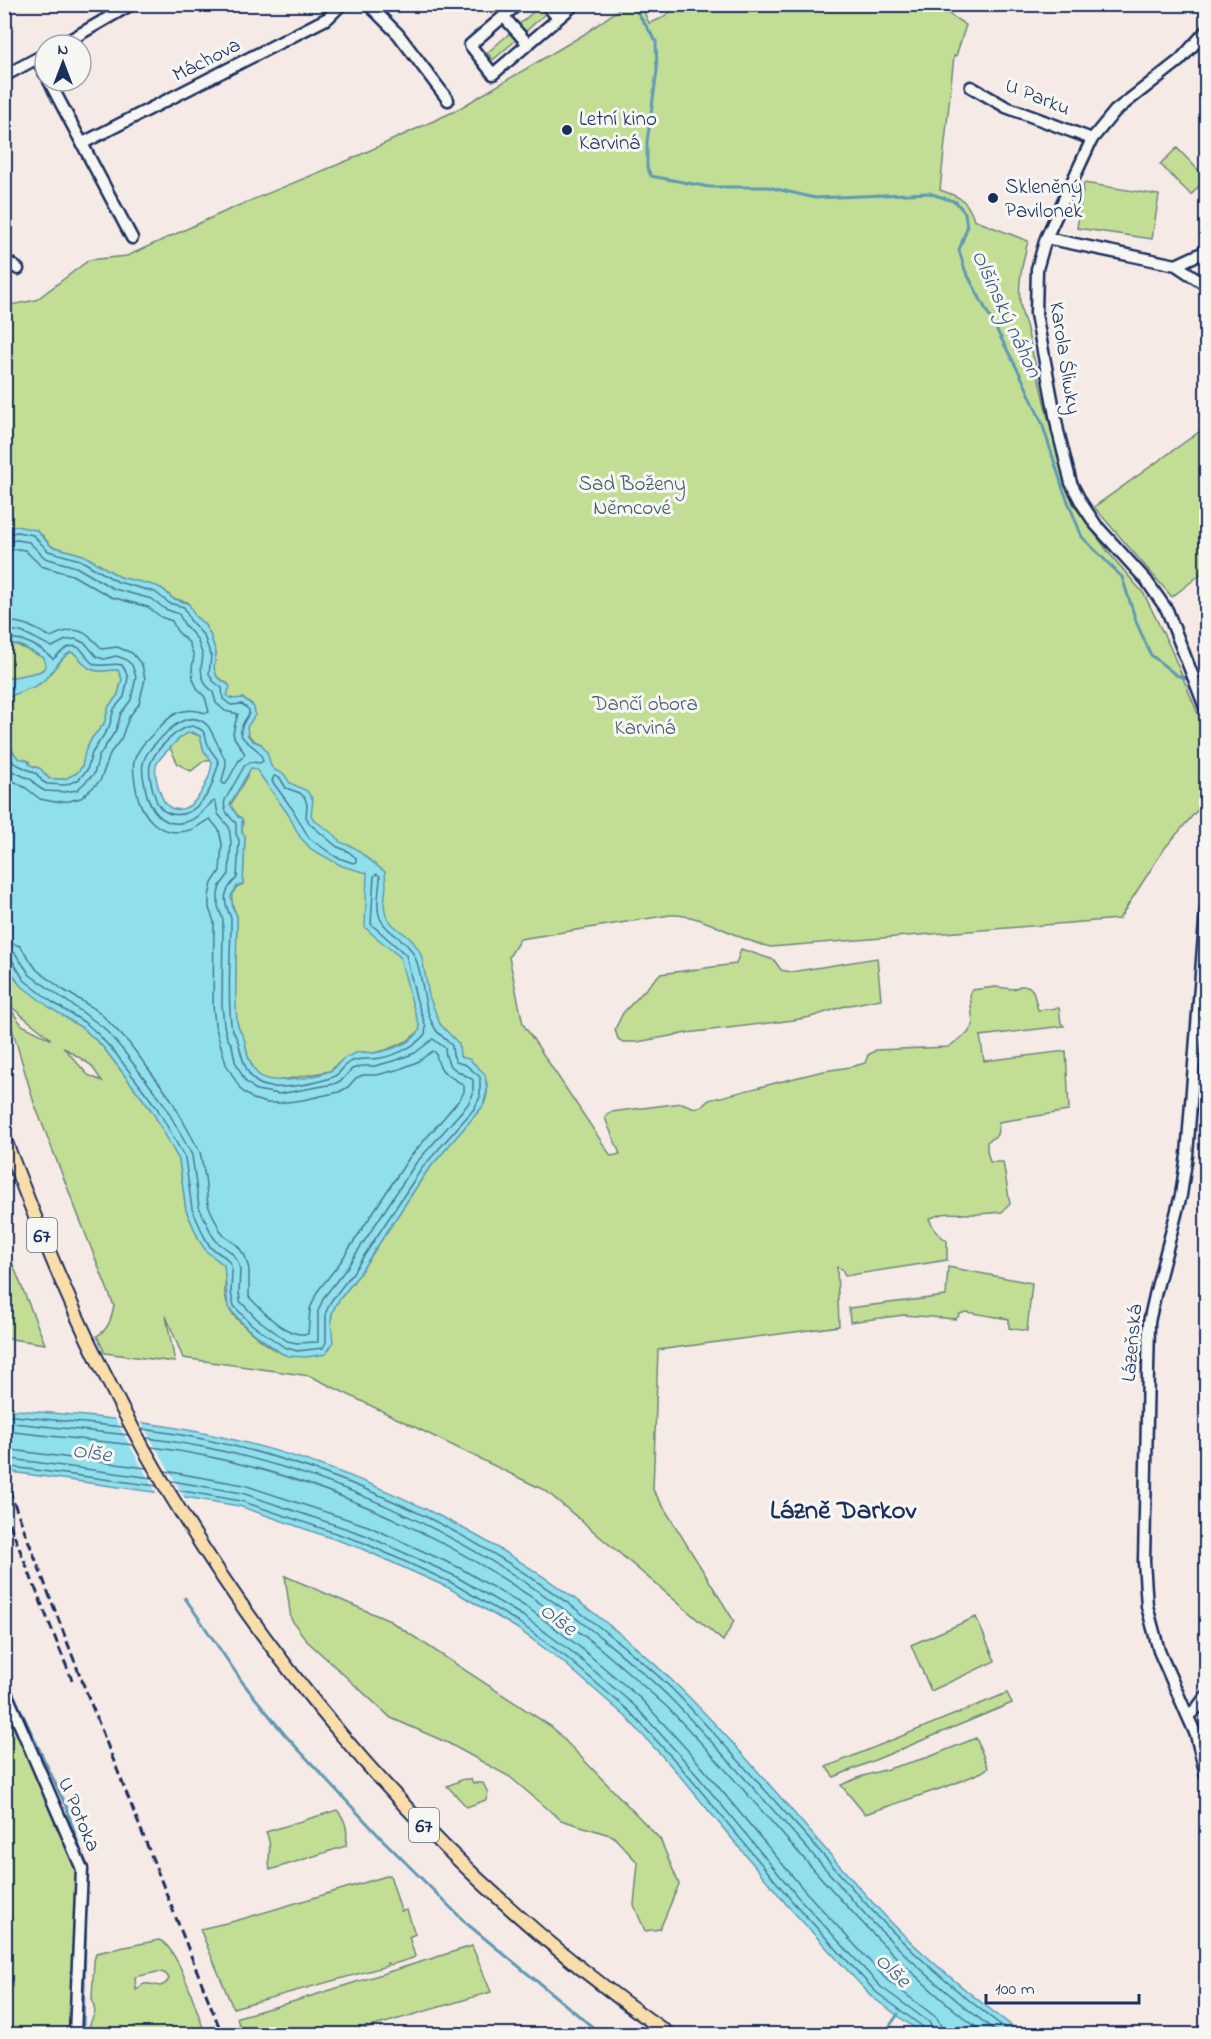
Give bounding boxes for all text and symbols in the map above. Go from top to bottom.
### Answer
street label: Máchova [168,31,246,91]
north arrow [33,33,93,93]
text: N [58,38,69,62]
street label: U Parku [1000,71,1075,125]
place label: Letní kino Karviná [579,105,657,159]
marker: Letní kino Karviná [560,123,574,137]
place label: Skleněný Pavilonek [1005,173,1083,227]
marker: Skleněný Pavilonek [986,191,1000,205]
water label: Olšinský náhon [962,245,1049,384]
street label: Karola Śliwky [1038,300,1088,417]
park label: Sad Boženy Němcové [578,470,686,524]
park label: Dančí obora Karviná [591,690,698,744]
road number: 67 [27,1218,57,1252]
street label: Lázeňská [1115,1303,1151,1383]
water label: Olše [70,1436,114,1472]
district label: Lázně Darkov [770,1492,917,1531]
water label: Olše [532,1596,583,1646]
street label: U Potoka [49,1773,107,1857]
road number: 67 [409,1808,439,1842]
water label: Olše [867,1946,918,1997]
scale bar [986,1967,1139,2005]
text: 100 m [995,1977,1035,2003]

